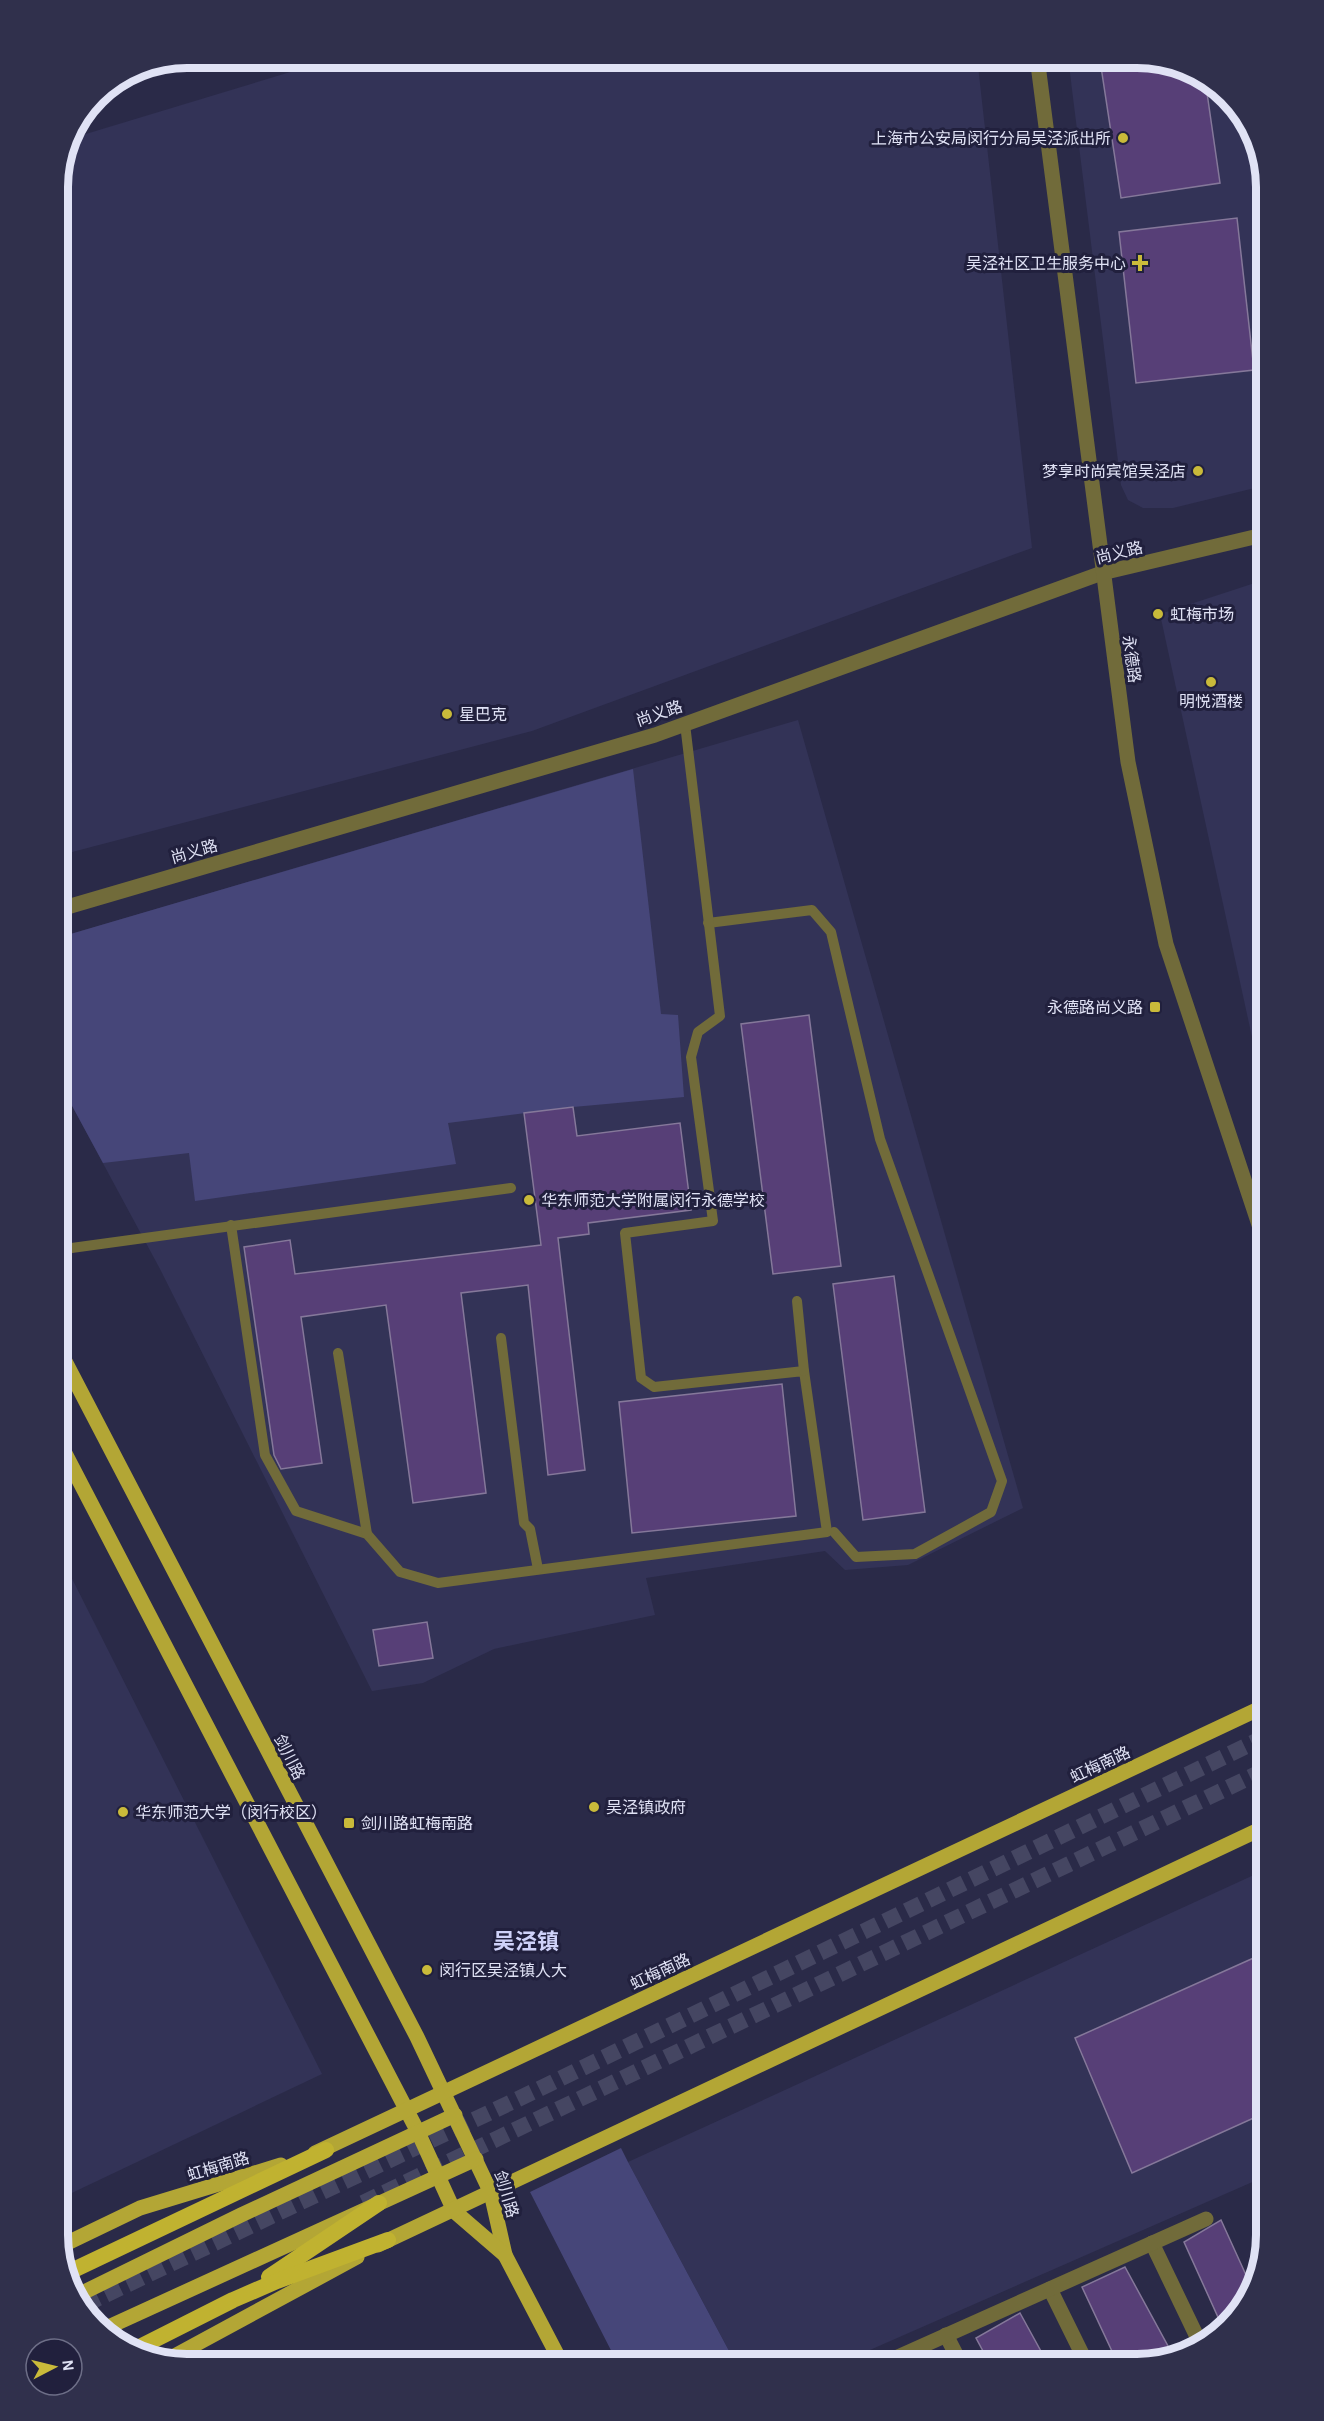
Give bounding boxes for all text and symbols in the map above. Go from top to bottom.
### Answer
place label: 上海市公安局闵行分局吴泾派出所 [871,130,1111,147]
marker: 上海市公安局闵行分局吴泾派出所 [1116,131,1130,145]
marker: 吴泾社区卫生服务中心 [1131,254,1149,272]
place label: 吴泾社区卫生服务中心 [966,255,1126,272]
place label: 梦享时尚宾馆吴泾店 [1042,463,1186,480]
marker: 梦享时尚宾馆吴泾店 [1191,464,1205,478]
street label: 尚义路 [1094,538,1144,567]
place label: 虹梅市场 [1170,606,1234,623]
marker: 虹梅市场 [1151,607,1165,621]
street label: 永德路 [1120,634,1143,684]
marker: 明悦酒楼 [1204,675,1218,689]
place label: 明悦酒楼 [1179,693,1243,710]
street label: 尚义路 [634,698,685,729]
marker: 星巴克 [440,707,454,721]
place label: 星巴克 [459,707,507,723]
street label: 尚义路 [169,837,220,866]
place label: 永德路尚义路 [1047,999,1143,1016]
marker: 永德路尚义路 [1148,1000,1162,1014]
place label: 华东师范大学附属闵行永德学校 [541,1192,765,1209]
marker: 华东师范大学附属闵行永德学校 [522,1193,536,1207]
street label: 剑川路 [271,1732,308,1782]
street label: 虹梅南路 [1068,1743,1133,1786]
place label: 吴泾镇政府 [606,1799,686,1816]
marker: 吴泾镇政府 [587,1800,601,1814]
place label: 华东师范大学（闵行校区） [135,1804,327,1821]
marker: 华东师范大学（闵行校区） [116,1805,130,1819]
place label: 剑川路虹梅南路 [361,1815,473,1832]
marker: 剑川路虹梅南路 [342,1816,356,1830]
district label: 吴泾镇 [493,1930,559,1953]
street label: 虹梅南路 [628,1950,693,1993]
place label: 闵行区吴泾镇人大 [439,1962,567,1979]
marker: 闵行区吴泾镇人大 [420,1963,434,1977]
street label: 虹梅南路 [185,2149,251,2184]
street label: 剑川路 [491,2169,522,2220]
north arrow [24,2337,84,2397]
text: N [59,2359,77,2372]

